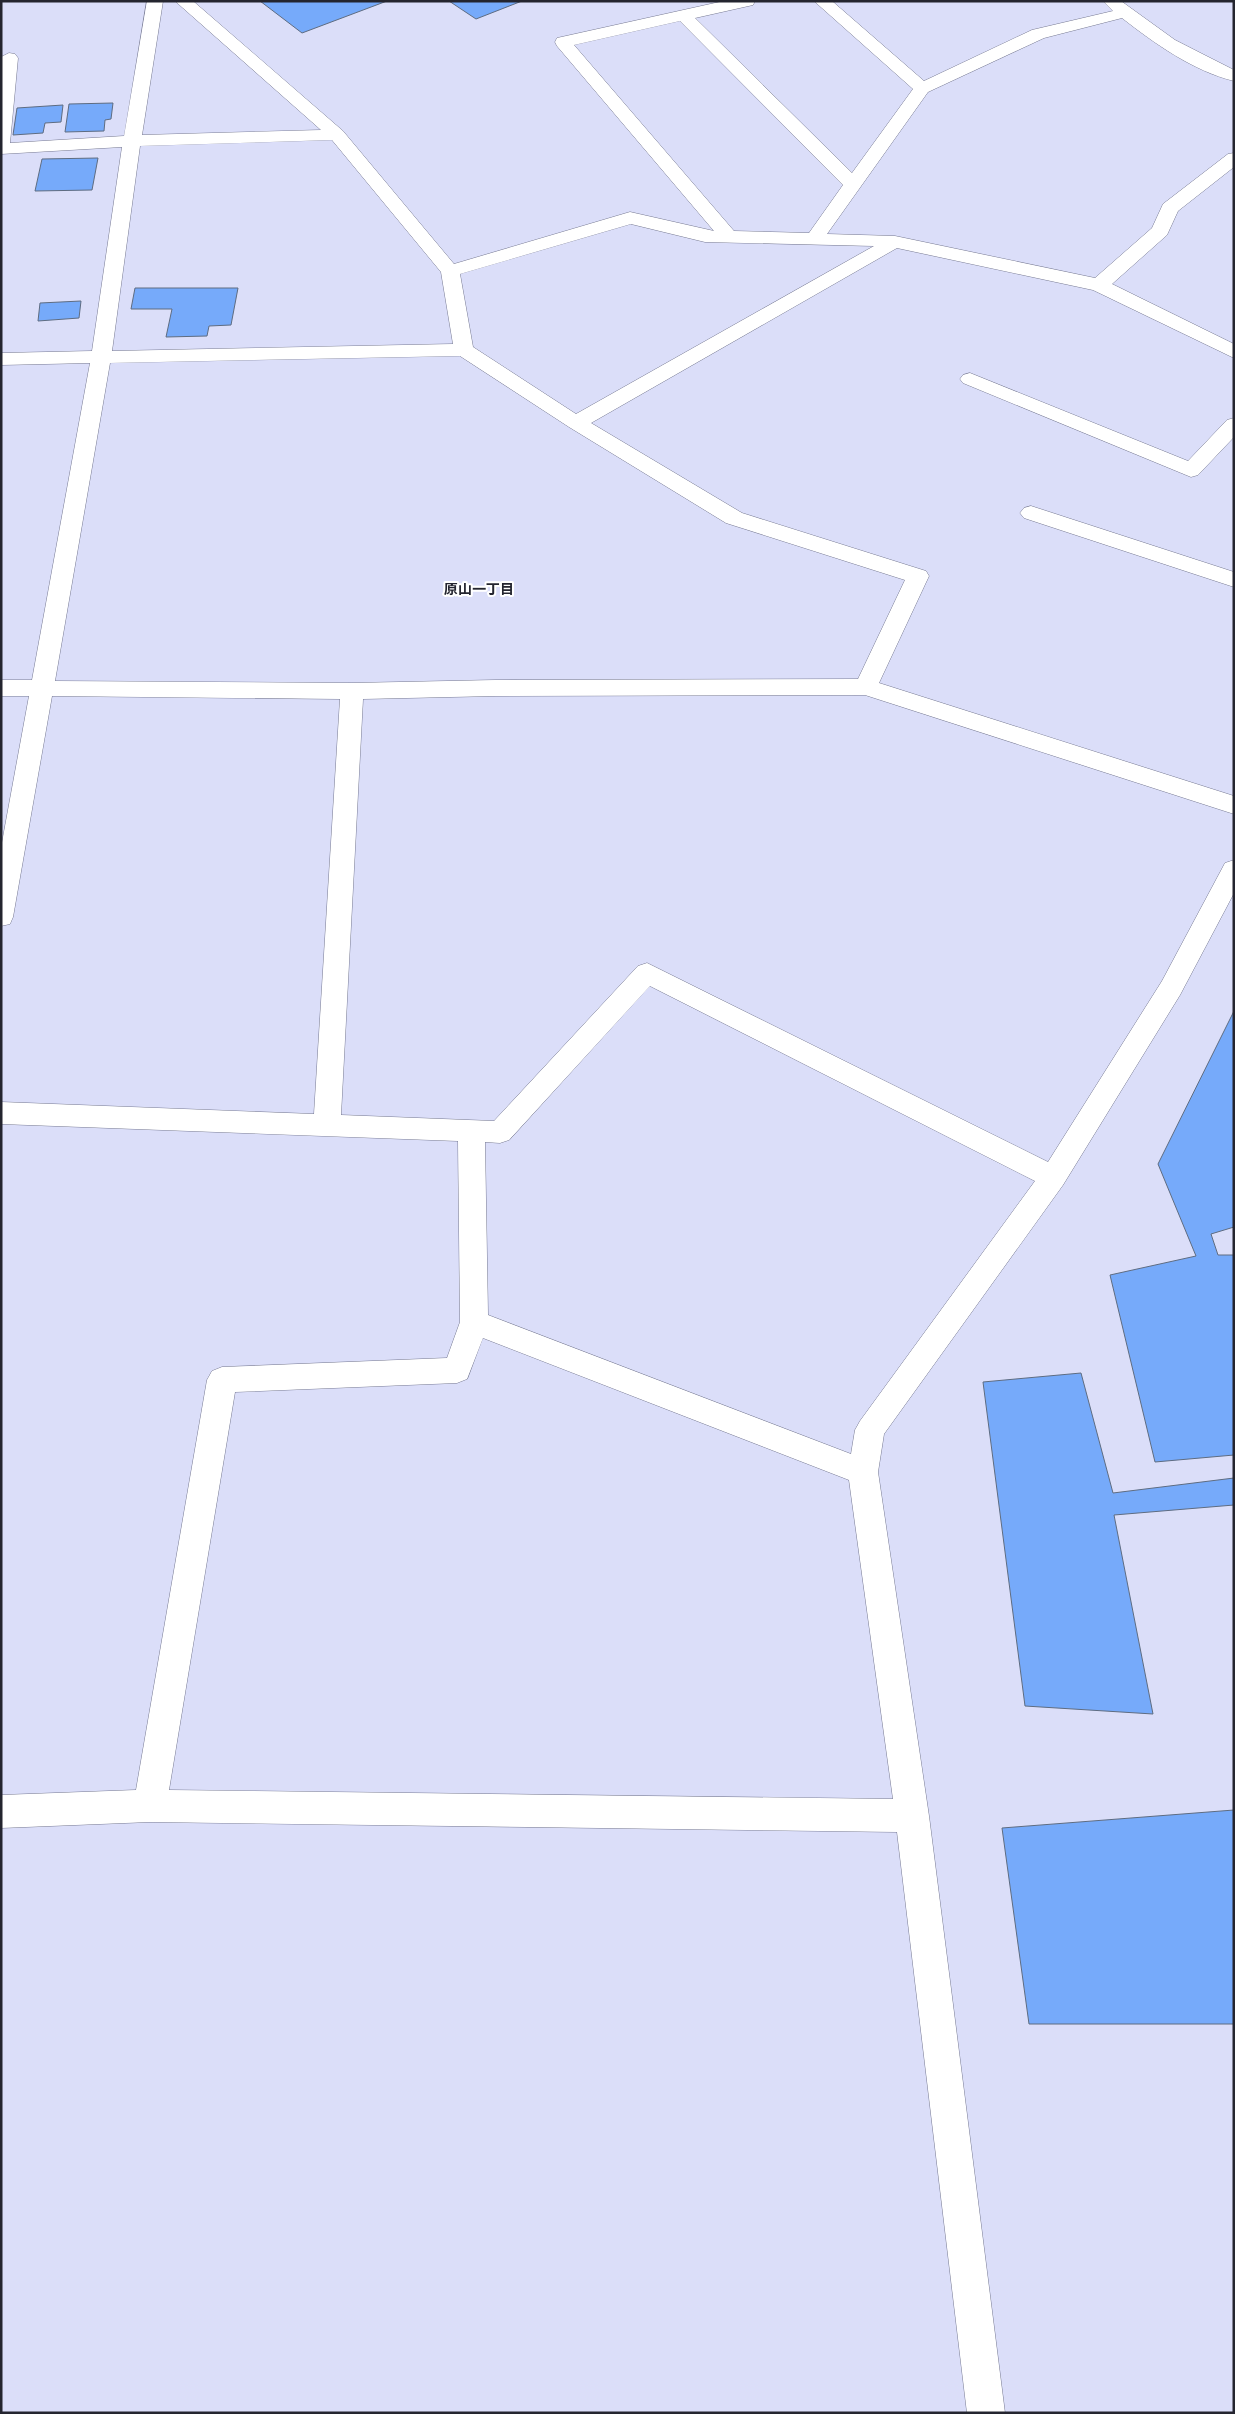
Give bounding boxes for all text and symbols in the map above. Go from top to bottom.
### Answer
district label: 原山一丁目 [444,581,514,597]

